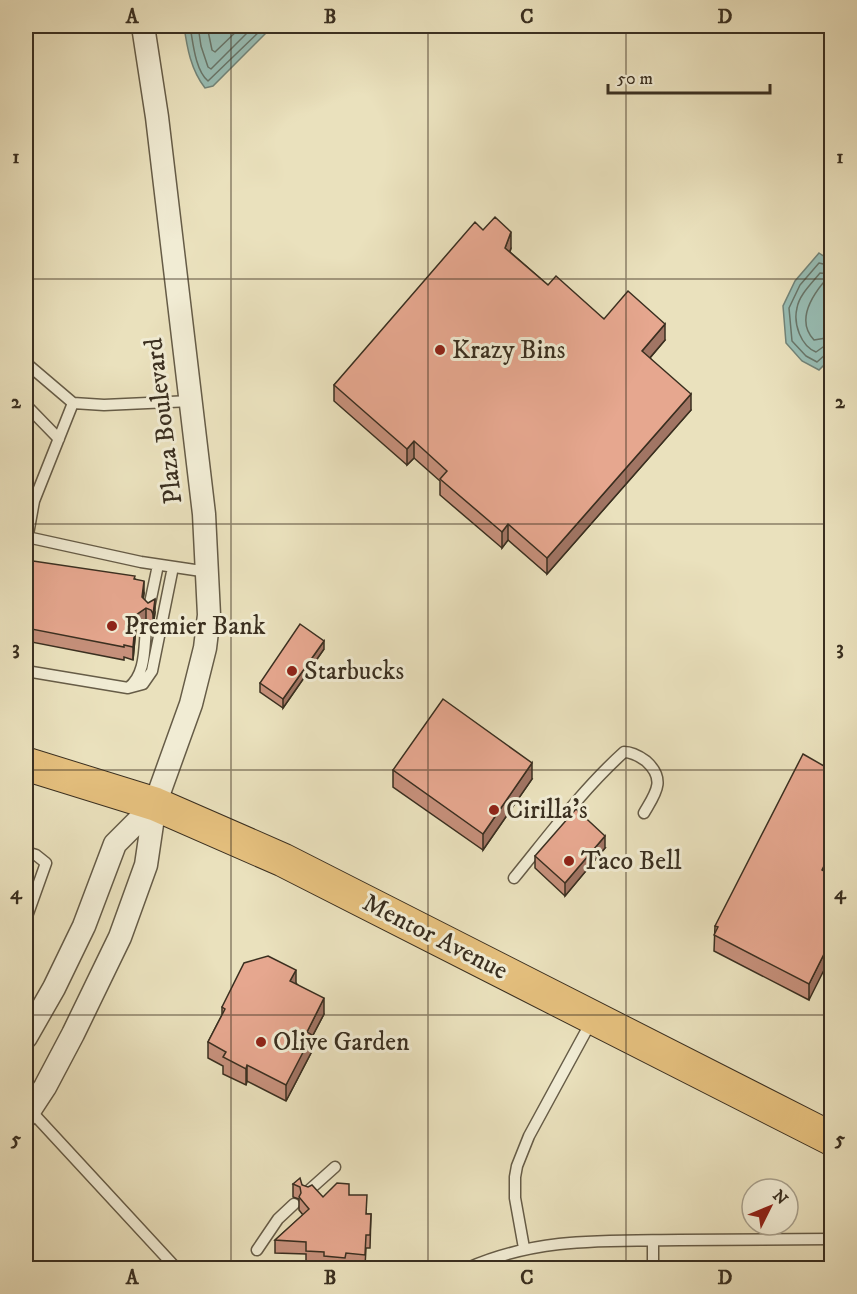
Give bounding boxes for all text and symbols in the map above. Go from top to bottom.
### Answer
text: A [125,5,140,30]
text: B [324,5,336,30]
text: C [520,5,534,30]
text: D [718,5,733,30]
scale bar [608,57,770,95]
text: 50 m [617,68,653,90]
text: 1 [12,145,20,170]
text: 1 [836,145,844,170]
place label: Krazy Bins [452,334,565,367]
street label: Plaza Boulevard [137,336,191,506]
marker: Krazy Bins [433,343,447,357]
text: 2 [11,390,22,415]
text: 2 [835,390,846,415]
place label: Premier Bank [124,610,266,643]
marker: Premier Bank [105,619,119,633]
text: 3 [12,636,20,661]
text: 3 [836,636,844,661]
place label: Starbucks [304,655,404,688]
marker: Starbucks [285,664,299,678]
place label: Cirilla's [506,794,588,827]
marker: Cirilla's [487,803,501,817]
place label: Taco Bell [581,845,682,878]
marker: Taco Bell [562,854,576,868]
text: 4 [10,881,23,906]
text: 4 [834,881,847,906]
street label: Mentor Avenue [357,886,513,988]
place label: Olive Garden [273,1026,410,1059]
marker: Olive Garden [254,1035,268,1049]
text: 5 [10,1127,21,1152]
text: 5 [834,1127,845,1152]
north arrow [740,1177,800,1237]
text: N [768,1186,792,1209]
text: A [125,1266,140,1291]
text: B [324,1266,336,1291]
text: C [520,1266,534,1291]
text: D [718,1266,733,1291]

